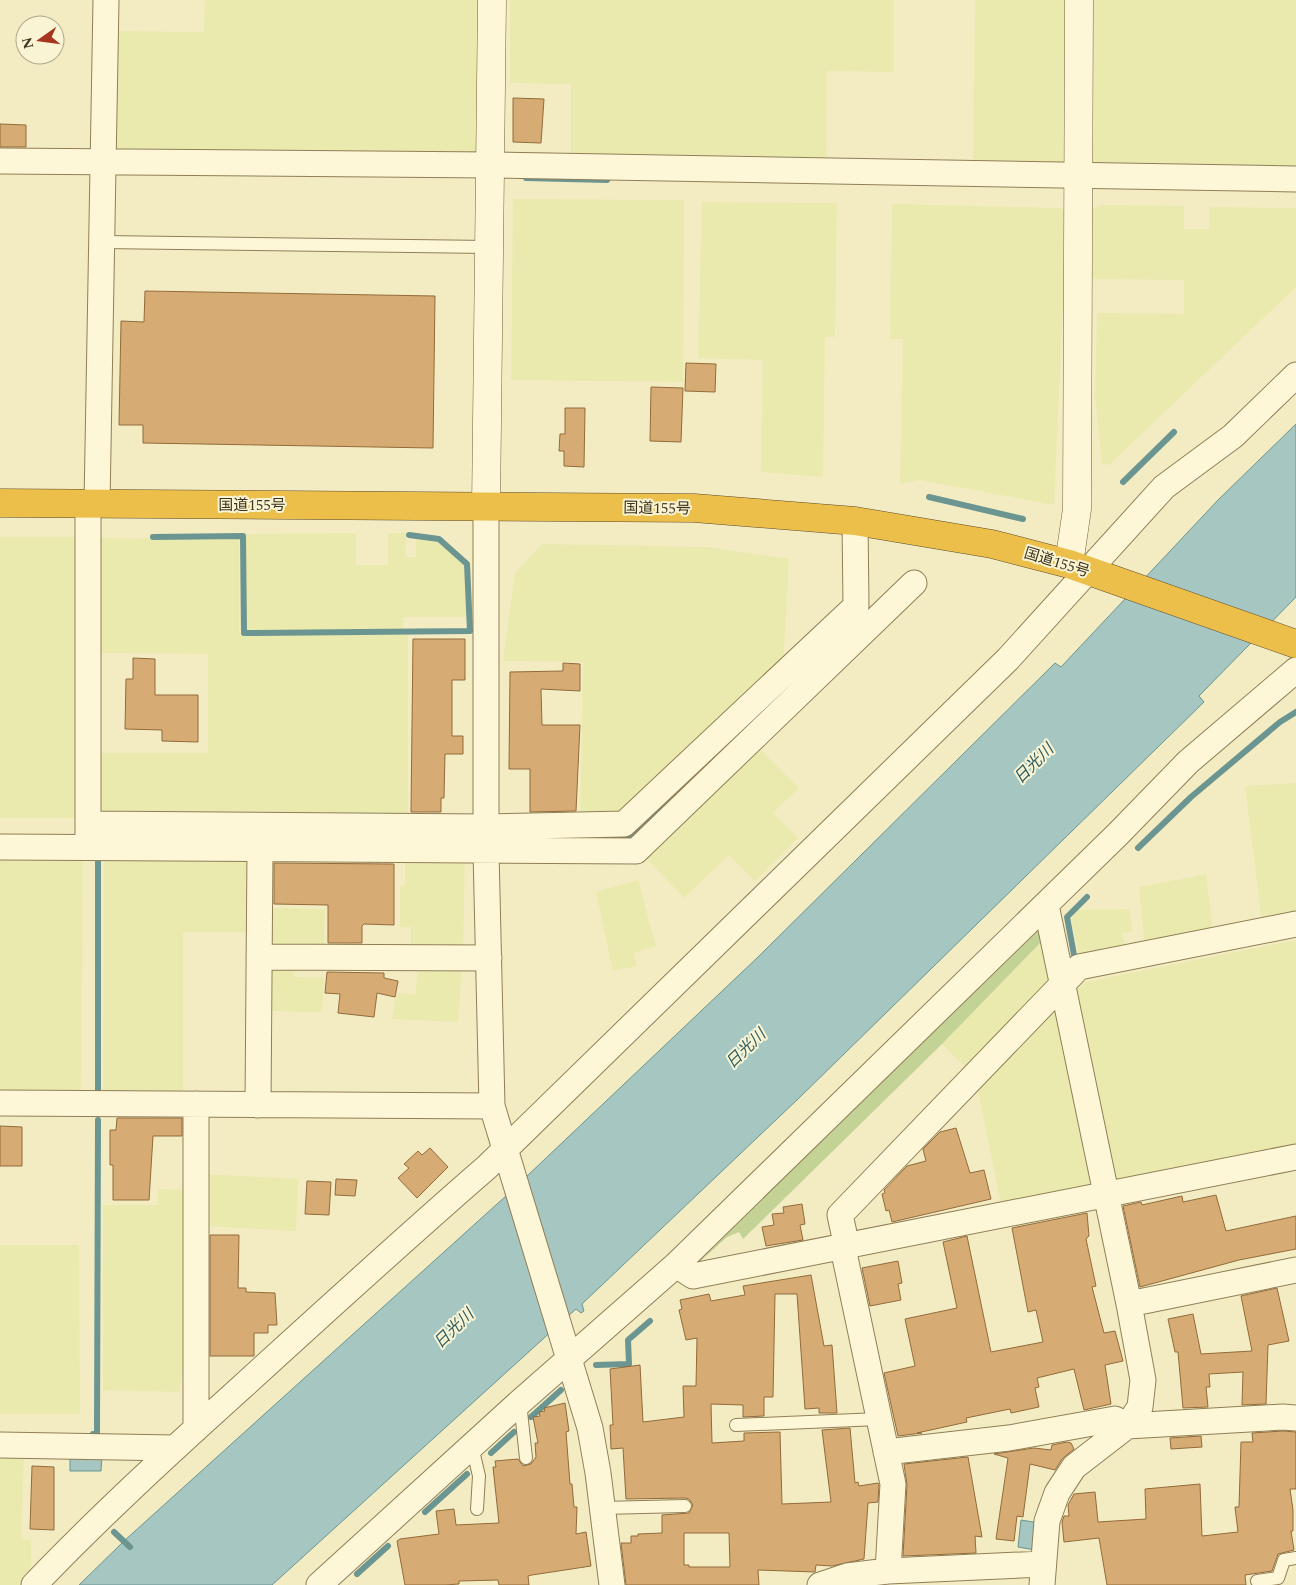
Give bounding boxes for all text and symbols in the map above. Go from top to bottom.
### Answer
north arrow [15,15,65,65]
text: N [16,35,39,51]
street label: 国道155号 [218,494,286,517]
street label: 国道155号 [623,496,691,521]
street label: 国道155号 [1021,542,1092,583]
water label: 日光川 [1008,737,1061,789]
water label: 日光川 [720,1022,773,1074]
water label: 日光川 [428,1302,481,1354]

